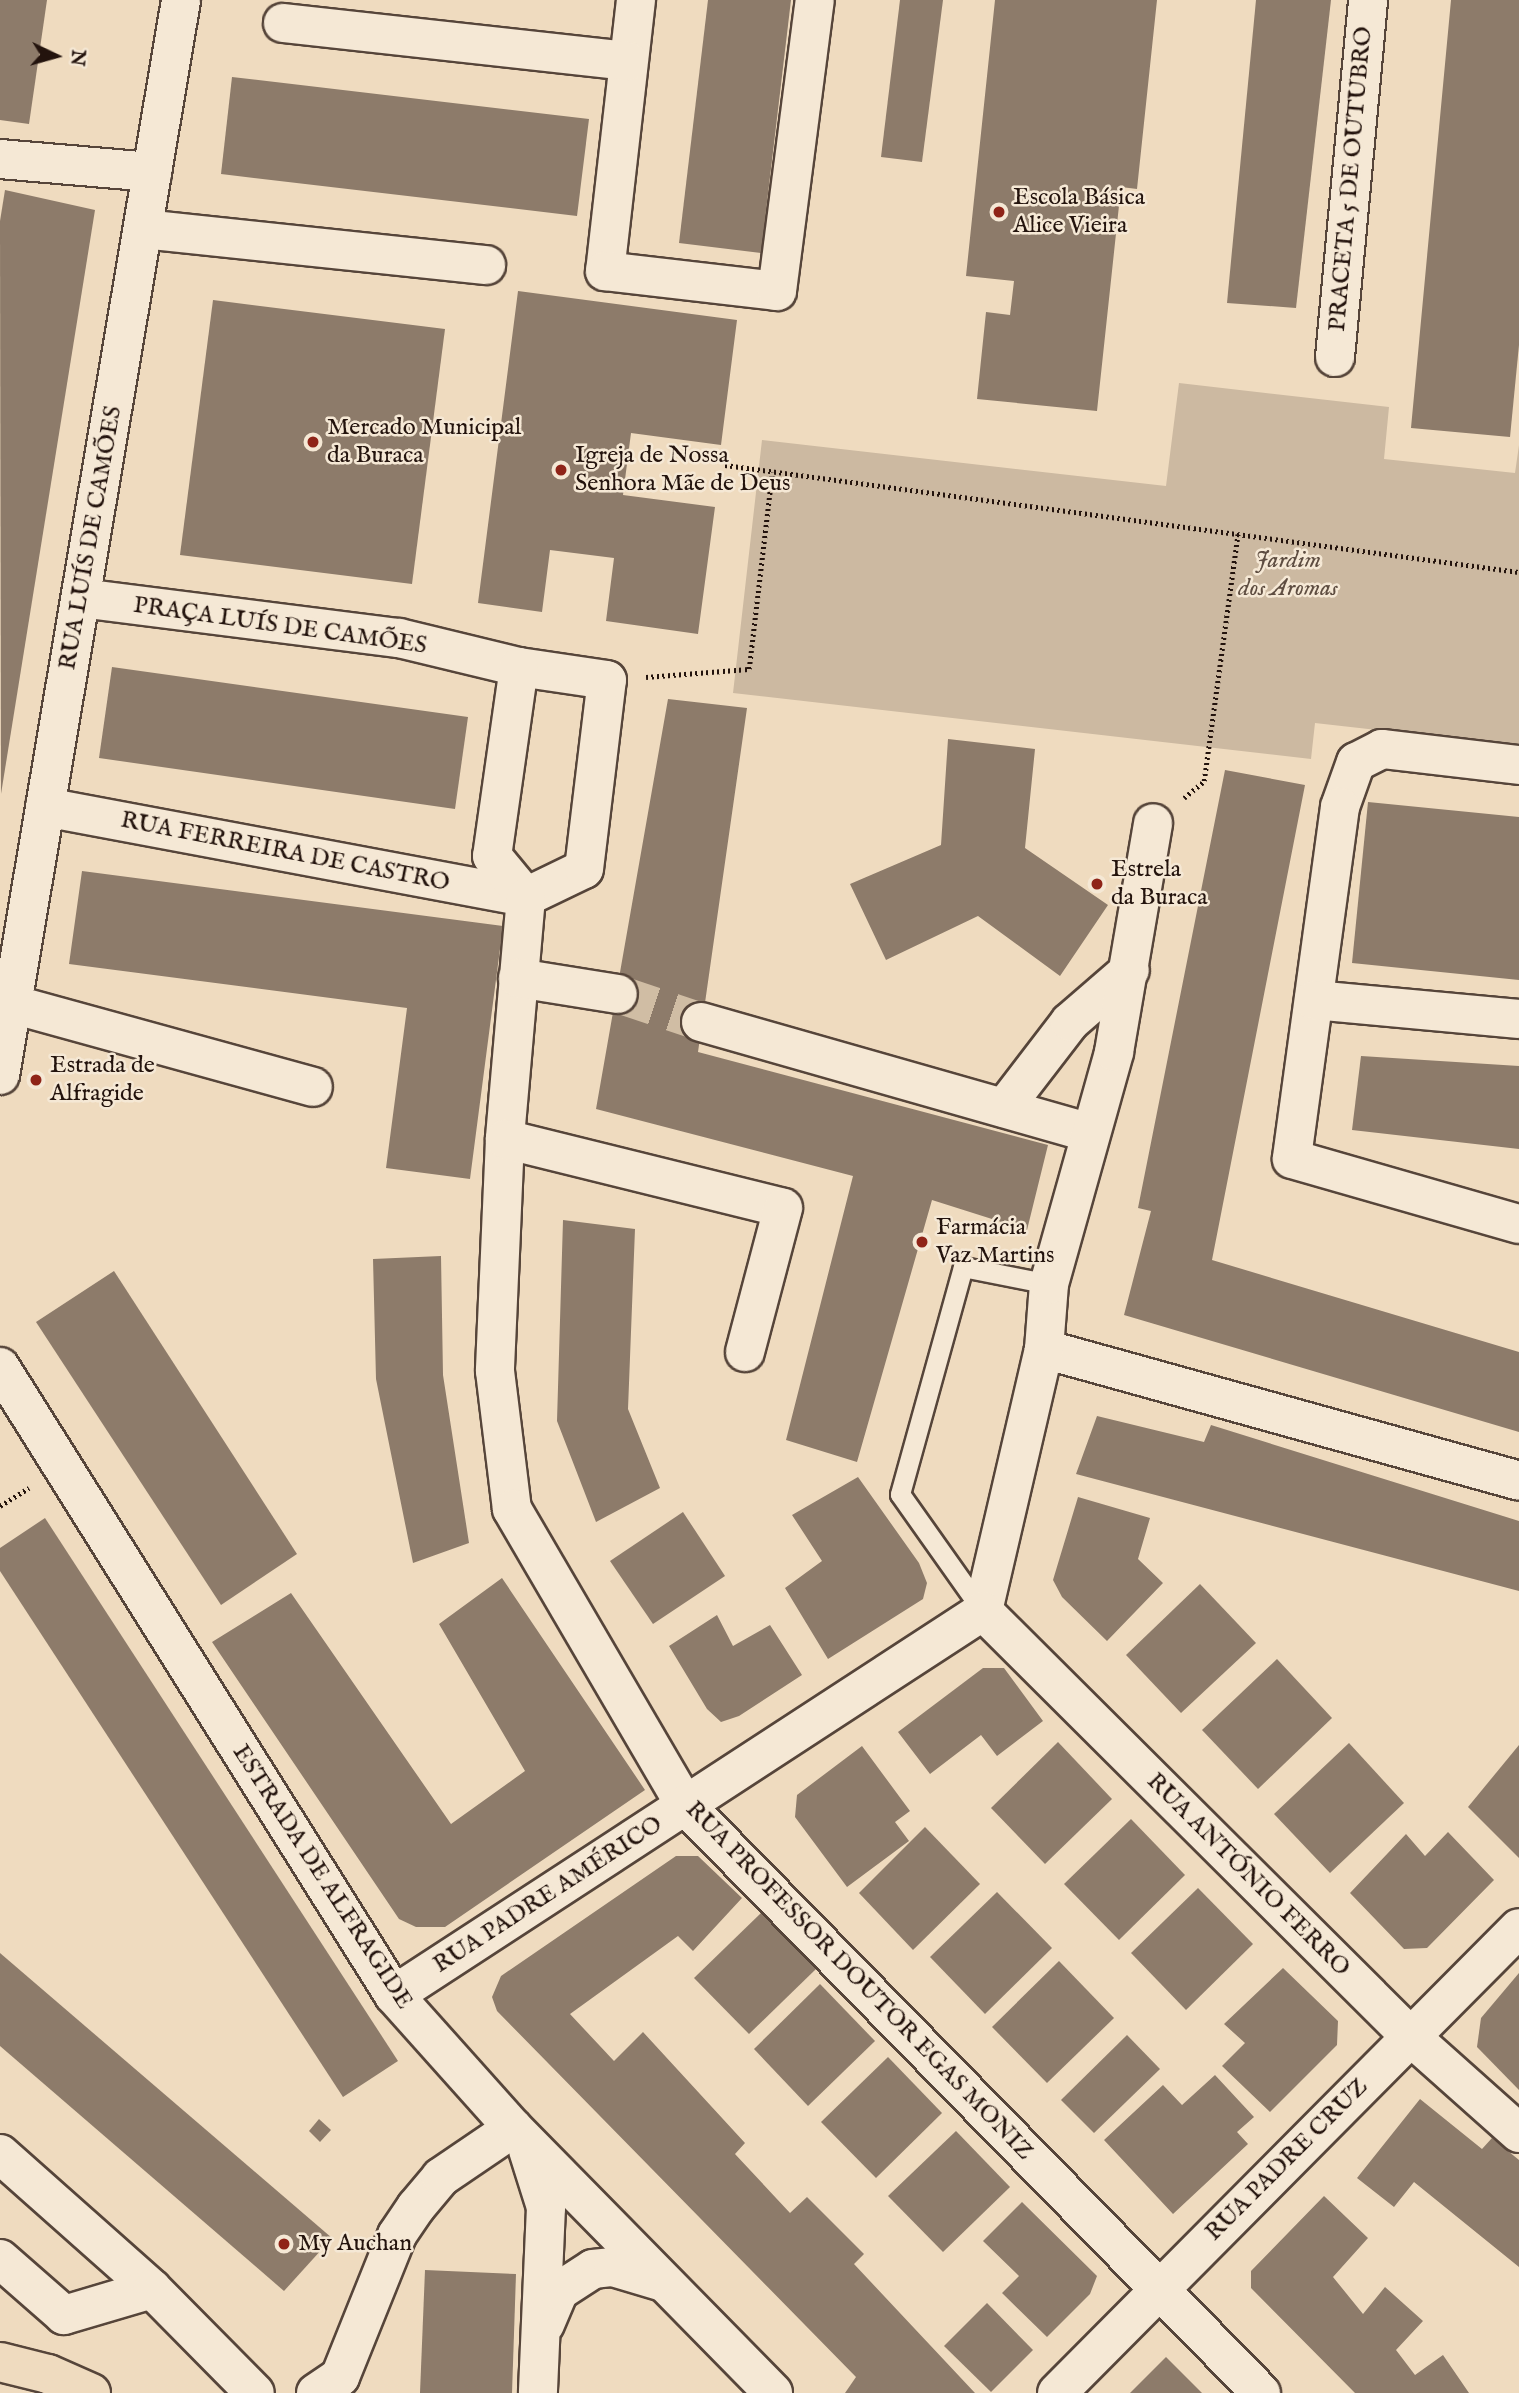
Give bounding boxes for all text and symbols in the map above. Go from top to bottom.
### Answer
north arrow [21,21,91,91]
street label: PRACETA 5 DE OUTUBRO [1323,25,1379,333]
text: N [64,49,90,67]
place label: Escola Básica Alice Vieira [1013,184,1145,240]
marker: Escola Básica Alice Vieira [991,204,1007,220]
street label: RUA LUÍS DE CAMÕES [54,404,128,672]
place label: Mercado Municipal da Buraca [327,414,521,470]
marker: Mercado Municipal da Buraca [305,434,321,450]
place label: Igreja de Nossa Senhora Mãe de Deus [575,442,790,498]
marker: Igreja de Nossa Senhora Mãe de Deus [553,462,569,478]
park label: Jardim dos Aromas [1238,547,1338,603]
street label: PRAÇA LUÍS DE CAMÕES [131,591,429,661]
street label: RUA FERREIRA DE CASTRO [118,806,452,898]
place label: Estrela da Buraca [1111,856,1208,912]
marker: Estrela da Buraca [1089,876,1105,892]
place label: Estrada de Alfragide [50,1052,155,1108]
marker: Estrada de Alfragide [28,1072,44,1088]
place label: Farmácia Vaz Martins [936,1214,1055,1270]
marker: Farmácia Vaz Martins [914,1234,930,1250]
street label: ESTRADA DE ALFRAGIDE [226,1739,418,2015]
street label: RUA ANTÓNIO FERRO [1140,1767,1356,1983]
street label: RUA PROFESSOR DOUTOR EGAS MONIZ [679,1796,1039,2166]
street label: RUA PADRE AMÉRICO [428,1810,668,1980]
street label: RUA PADRE CRUZ [1200,2073,1374,2247]
place label: My Auchan [298,2230,412,2258]
marker: My Auchan [276,2236,292,2252]

